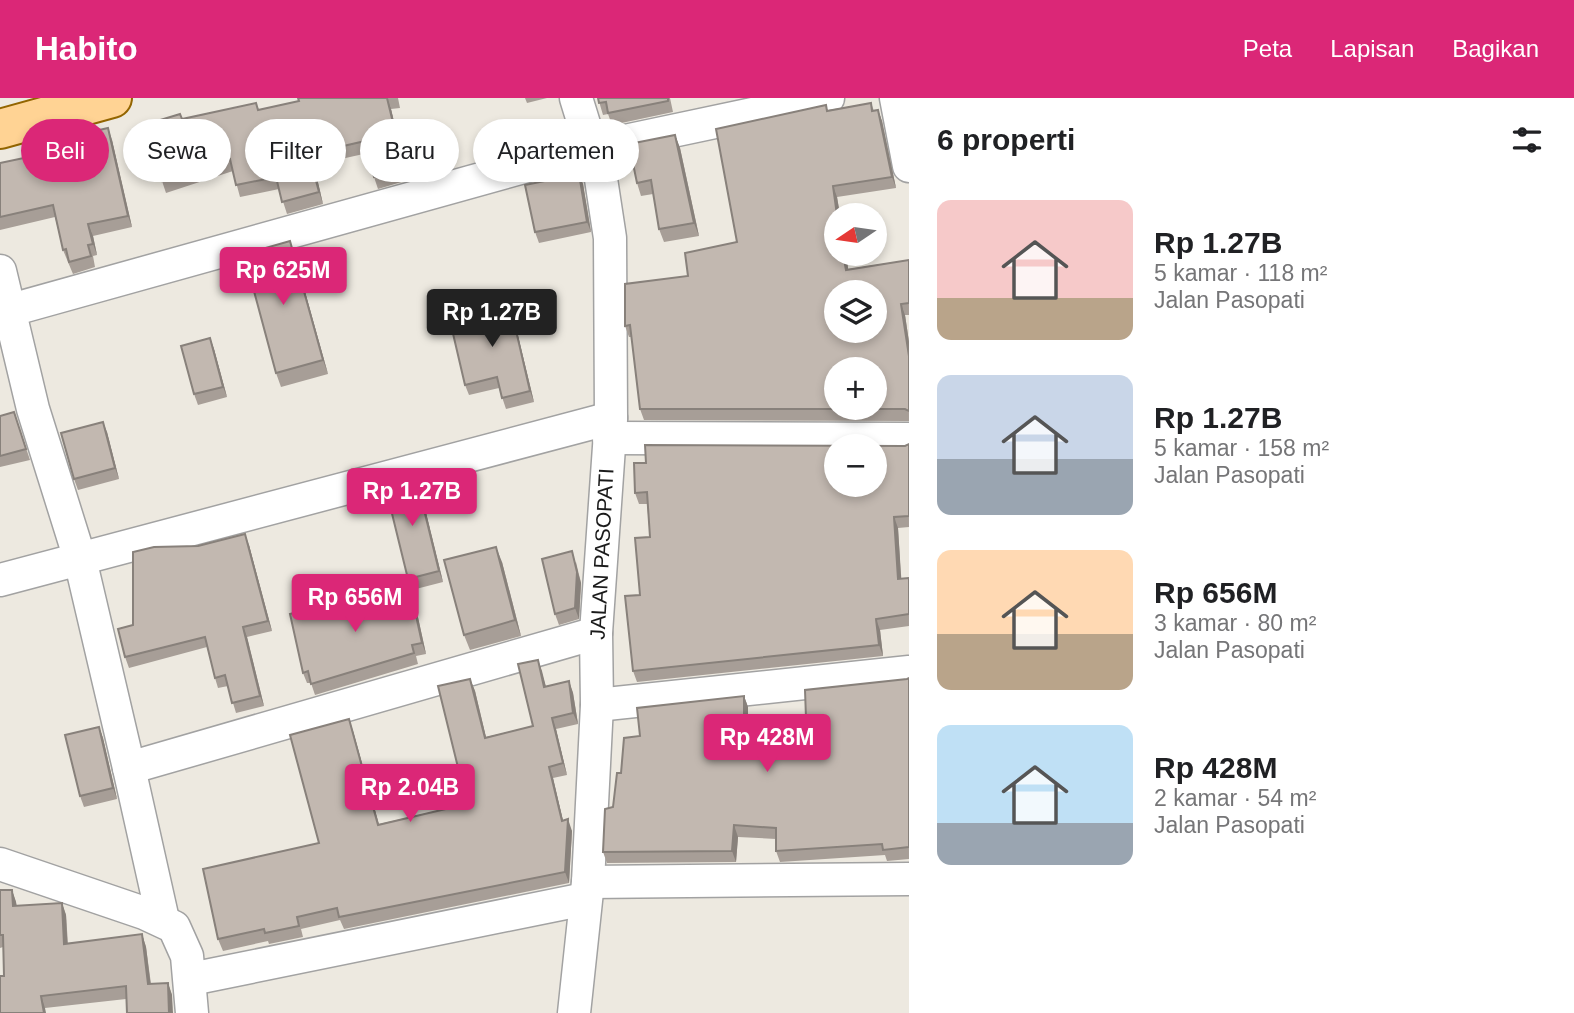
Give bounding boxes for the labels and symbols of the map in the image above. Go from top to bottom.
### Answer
north arrow [824,203,887,266]
pin: Rp 625M [218,248,348,307]
pin: Rp 1.27B [420,289,564,349]
pin: Rp 1.27B [340,468,484,528]
street label: JALAN PASOPATI [586,468,617,640]
pin: Rp 656M [290,574,420,634]
pin: Rp 428M [702,714,832,774]
pin: Rp 2.04B [338,764,482,824]

